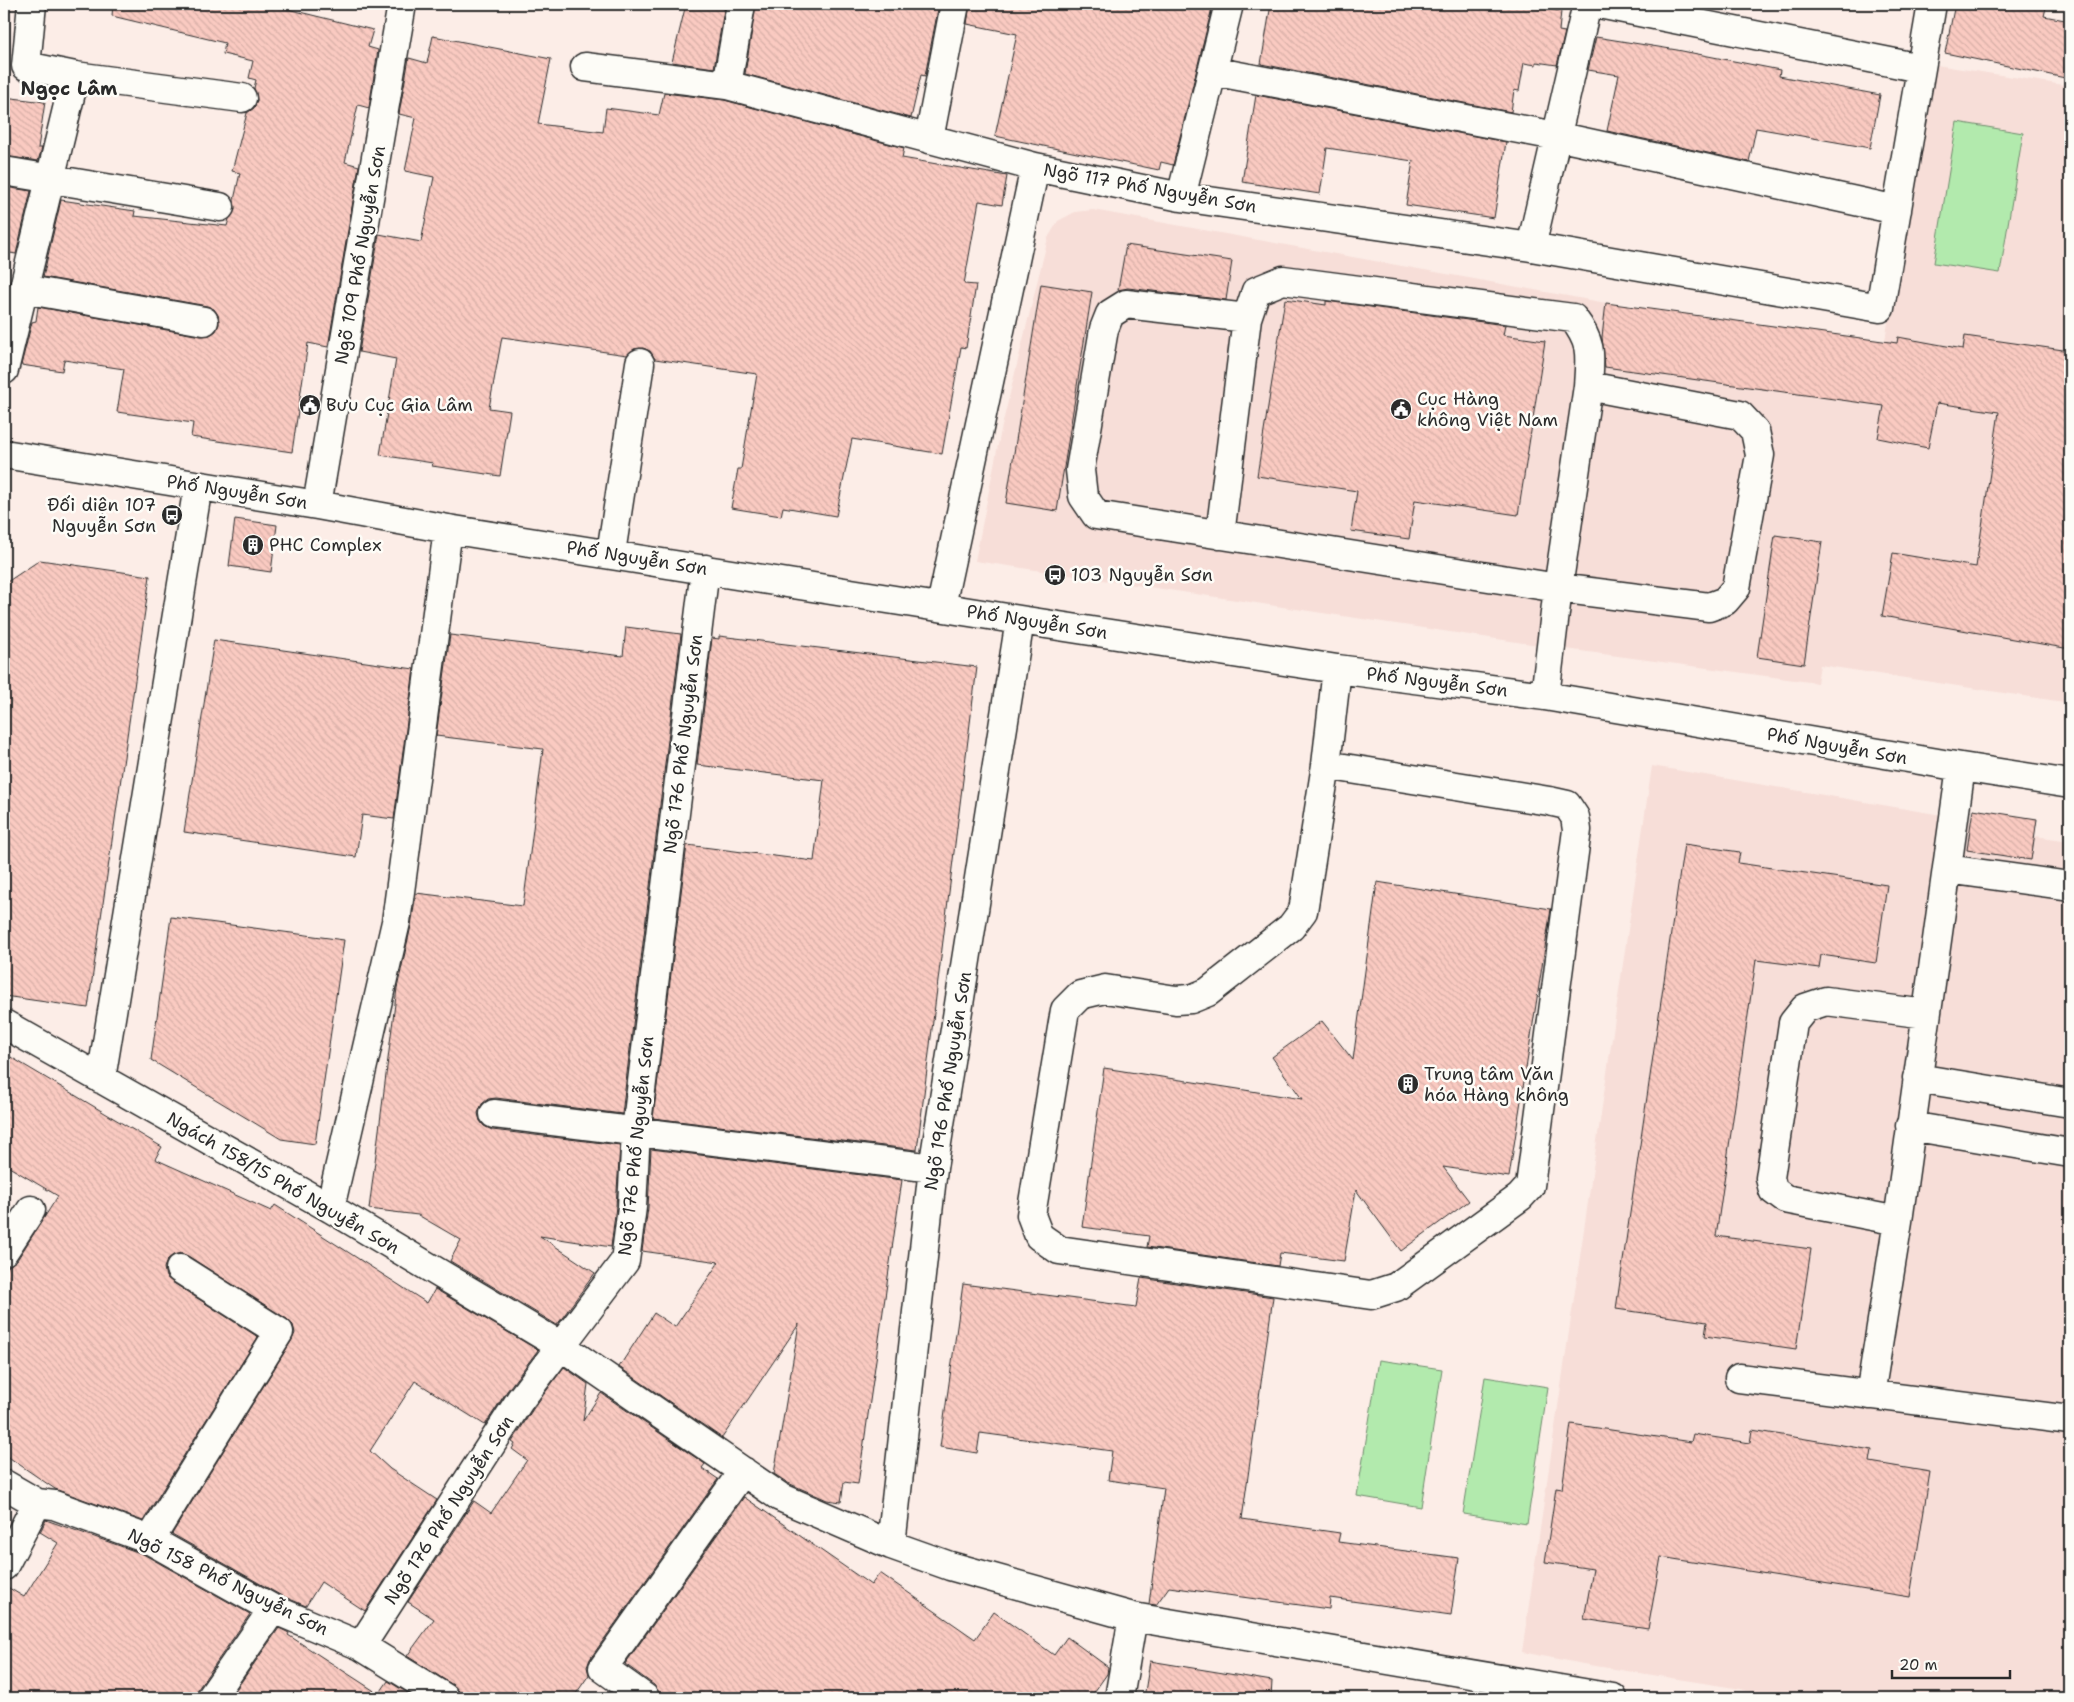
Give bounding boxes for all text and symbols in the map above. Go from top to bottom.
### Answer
district label: Ngọc Lâm [21,76,117,101]
street label: Ngõ 109 Phố Nguyễn Sơn [329,144,391,366]
street label: Ngõ 117 Phố Nguyễn Sơn [1042,157,1258,219]
place label: Cục Hàng không Việt Nam [1417,387,1558,432]
public building icon: Bưu Cục Gia Lâm [298,393,322,417]
place label: Bưu Cục Gia Lâm [326,393,473,417]
public building icon: Cục Hàng không Việt Nam [1389,397,1413,421]
street label: Phố Nguyễn Sơn [165,469,309,515]
place label: Đối diện 107 Nguyễn Sơn [47,493,156,538]
bus stop icon: Đối diện 107 Nguyễn Sơn [160,503,184,527]
building icon: PHC Complex [241,533,265,557]
place label: PHC Complex [269,533,382,557]
street label: Phố Nguyễn Sơn [565,535,709,581]
bus stop icon: 103 Nguyễn Sơn [1043,563,1067,587]
place label: 103 Nguyễn Sơn [1071,563,1213,587]
street label: Phố Nguyễn Sơn [965,599,1109,645]
street label: Ngõ 176 Phố Nguyễn Sơn [658,633,708,855]
street label: Phố Nguyễn Sơn [1365,661,1509,703]
street label: Phố Nguyễn Sơn [1765,722,1909,770]
street label: Ngõ 196 Phố Nguyễn Sơn [919,970,977,1192]
street label: Ngõ 176 Phố Nguyễn Sơn [613,1035,659,1257]
place label: Trung tâm Văn hóa Hàng không [1424,1062,1569,1107]
building icon: Trung tâm Văn hóa Hàng không [1396,1072,1420,1096]
street label: Ngách 158/15 Phố Nguyễn Sơn [162,1106,404,1260]
street label: Ngõ 176 Phố Nguyễn Sơn [379,1411,519,1609]
street label: Ngõ 158 Phố Nguyễn Sơn [124,1523,332,1641]
scale bar [1892,1647,2009,1679]
text: 20 m [1899,1655,1938,1675]

